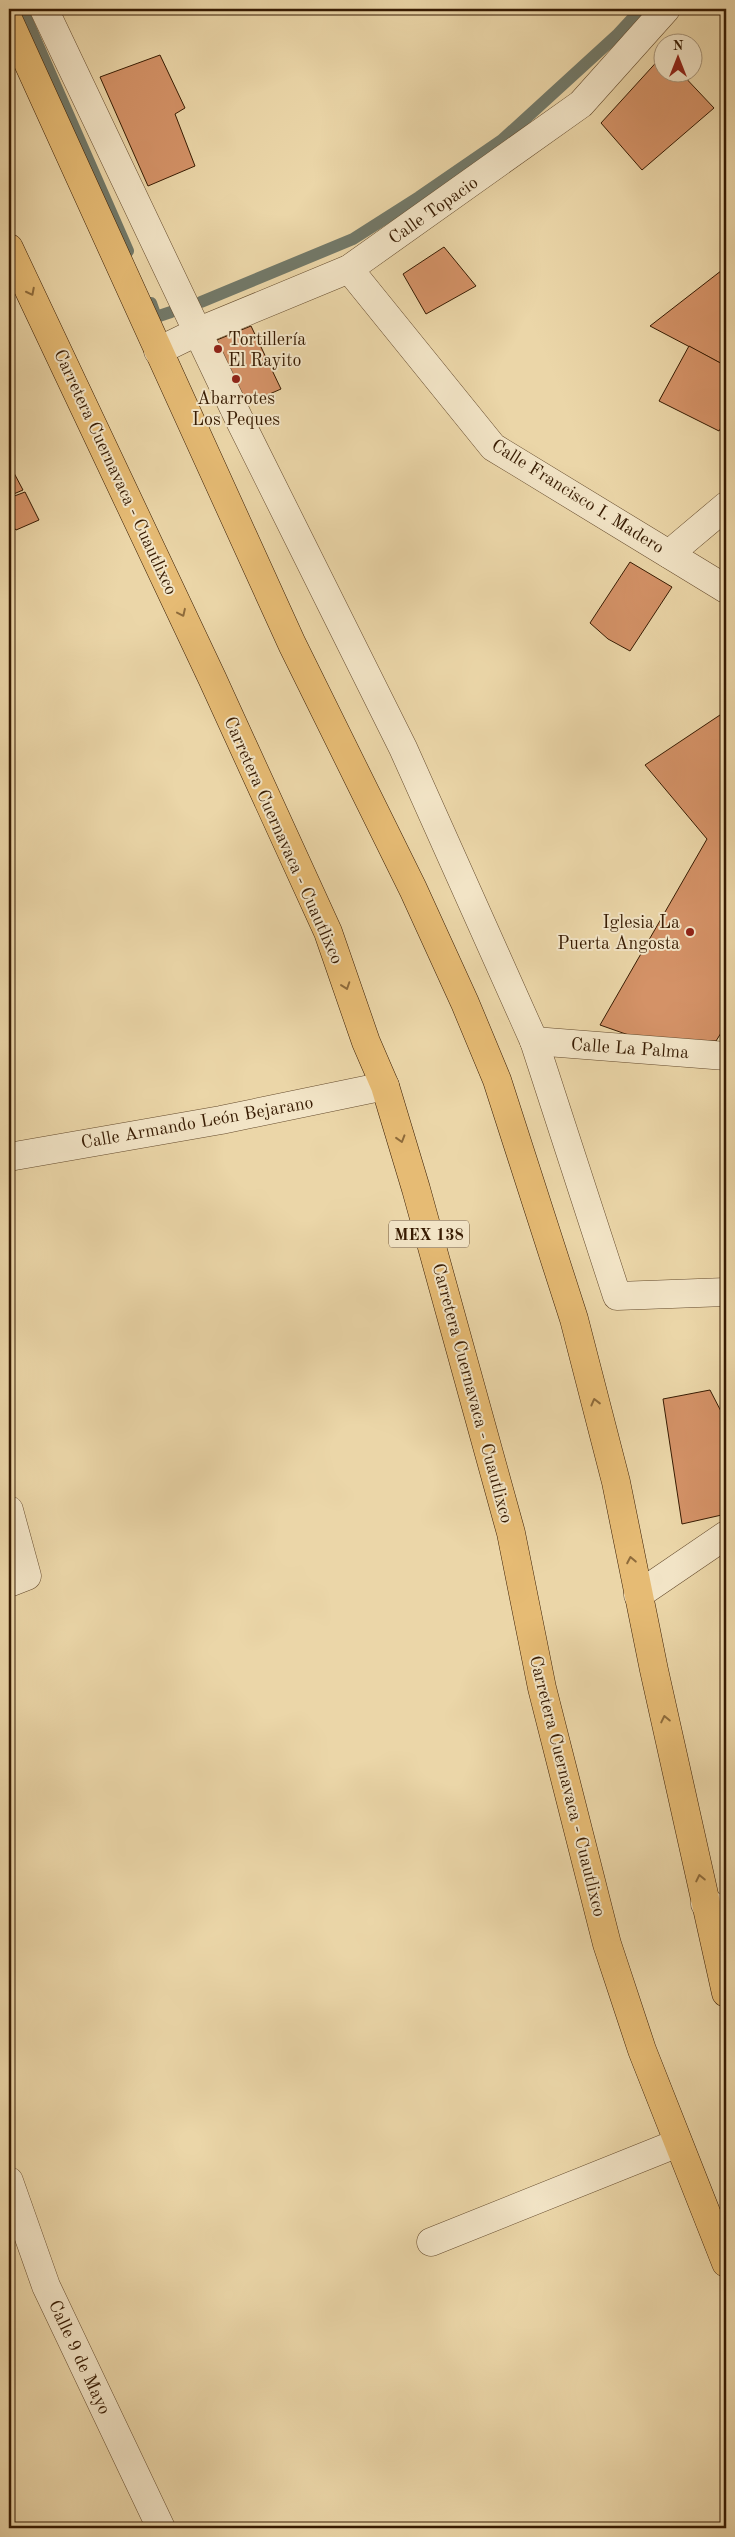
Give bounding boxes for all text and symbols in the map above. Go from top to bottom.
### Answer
north arrow [652,32,702,82]
text: N [673,39,684,53]
street label: Calle Topacio [386,173,482,248]
one-way arrow [24,287,35,296]
place label: Tortillería El Rayito [228,331,306,370]
marker: Tortillería El Rayito [212,343,224,355]
street label: Carretera Cuernavaca - Cuautlixco [50,347,180,598]
marker: Abarrotes Los Peques [230,373,242,385]
place label: Abarrotes Los Peques [192,390,280,429]
street label: Calle Francisco I. Madero [488,436,667,557]
one-way arrow [176,608,186,617]
street label: Carretera Cuernavaca - Cuautlixco [220,714,346,967]
place label: Iglesia La Puerta Angosta [557,914,680,953]
marker: Iglesia La Puerta Angosta [684,926,696,938]
one-way arrow [340,981,350,989]
street label: Calle La Palma [570,1036,690,1062]
street label: Calle Armando León Bejarano [80,1094,315,1152]
one-way arrow [395,1134,405,1142]
road number: MEX 138 [389,1220,469,1248]
street label: Carretera Cuernavaca - Cuautlixco [429,1261,515,1525]
one-way arrow [590,1397,601,1406]
one-way arrow [627,1555,637,1564]
street label: Carretera Cuernavaca - Cuautlixco [526,1654,608,1919]
one-way arrow [660,1714,671,1723]
one-way arrow [695,1873,705,1882]
street label: Calle 9 de Mayo [45,2298,113,2417]

